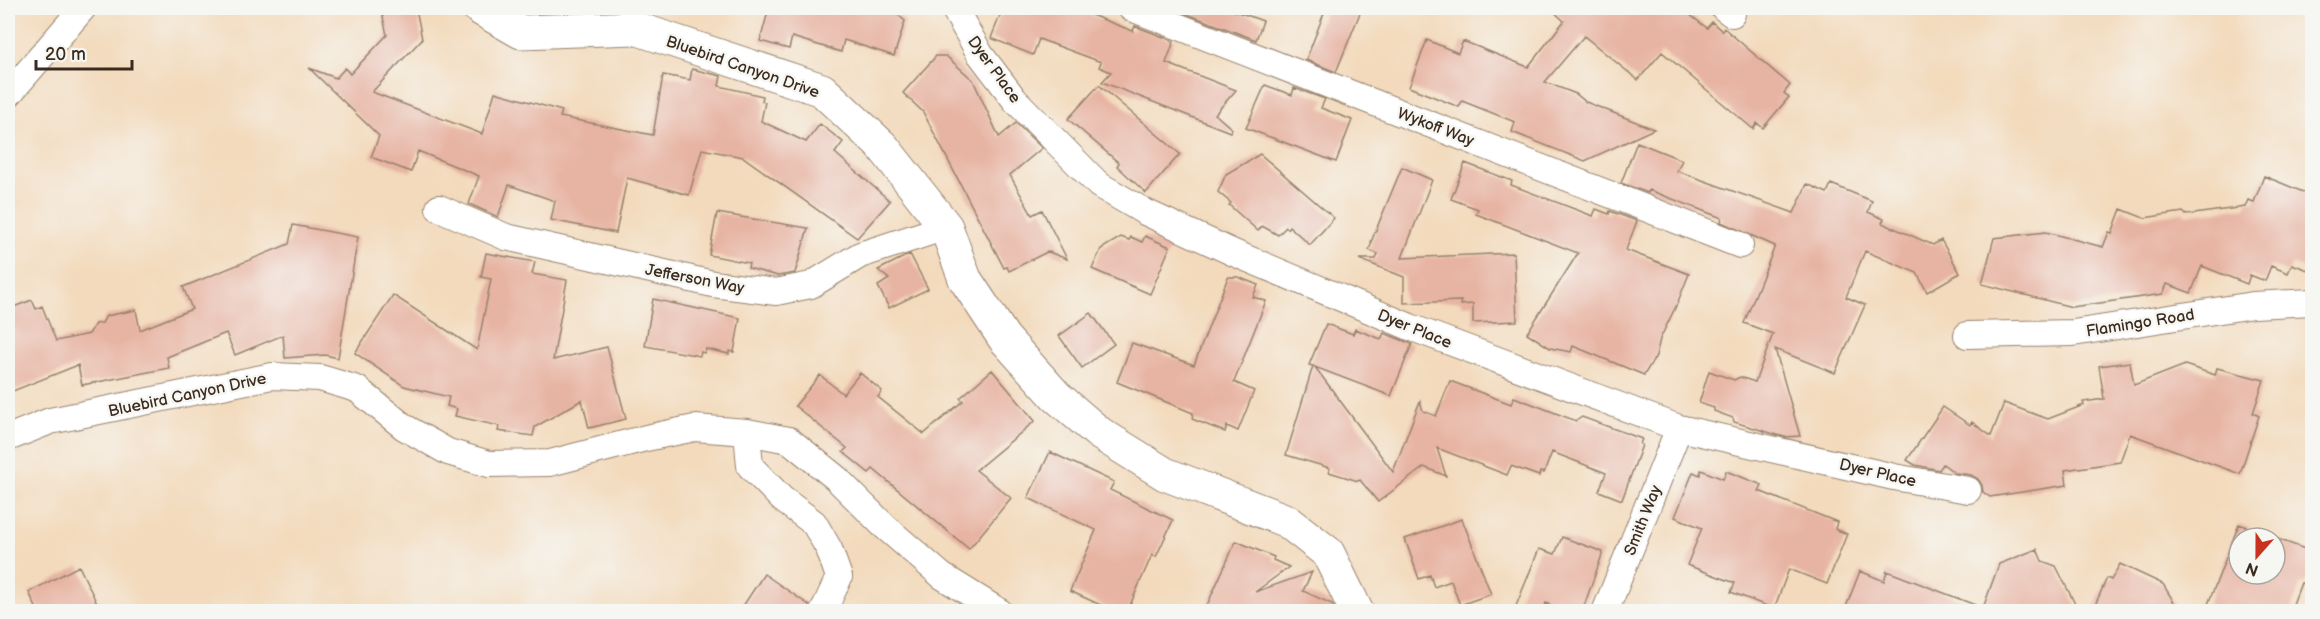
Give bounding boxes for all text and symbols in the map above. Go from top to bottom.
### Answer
street label: Bluebird Canyon Drive [663,32,822,103]
scale bar [36,33,132,71]
street label: Dyer Place [963,33,1025,107]
text: 20 m [45,44,86,65]
street label: Wykoff Way [1394,104,1477,151]
street label: Jefferson Way [644,261,747,299]
street label: Dyer Place [1375,306,1455,353]
street label: Flamingo Road [2085,306,2196,341]
street label: Bluebird Canyon Drive [107,369,268,421]
street label: Dyer Place [1837,455,1918,492]
street label: Smith Way [1621,482,1666,558]
north arrow [2227,526,2287,586]
text: N [2243,558,2261,580]

